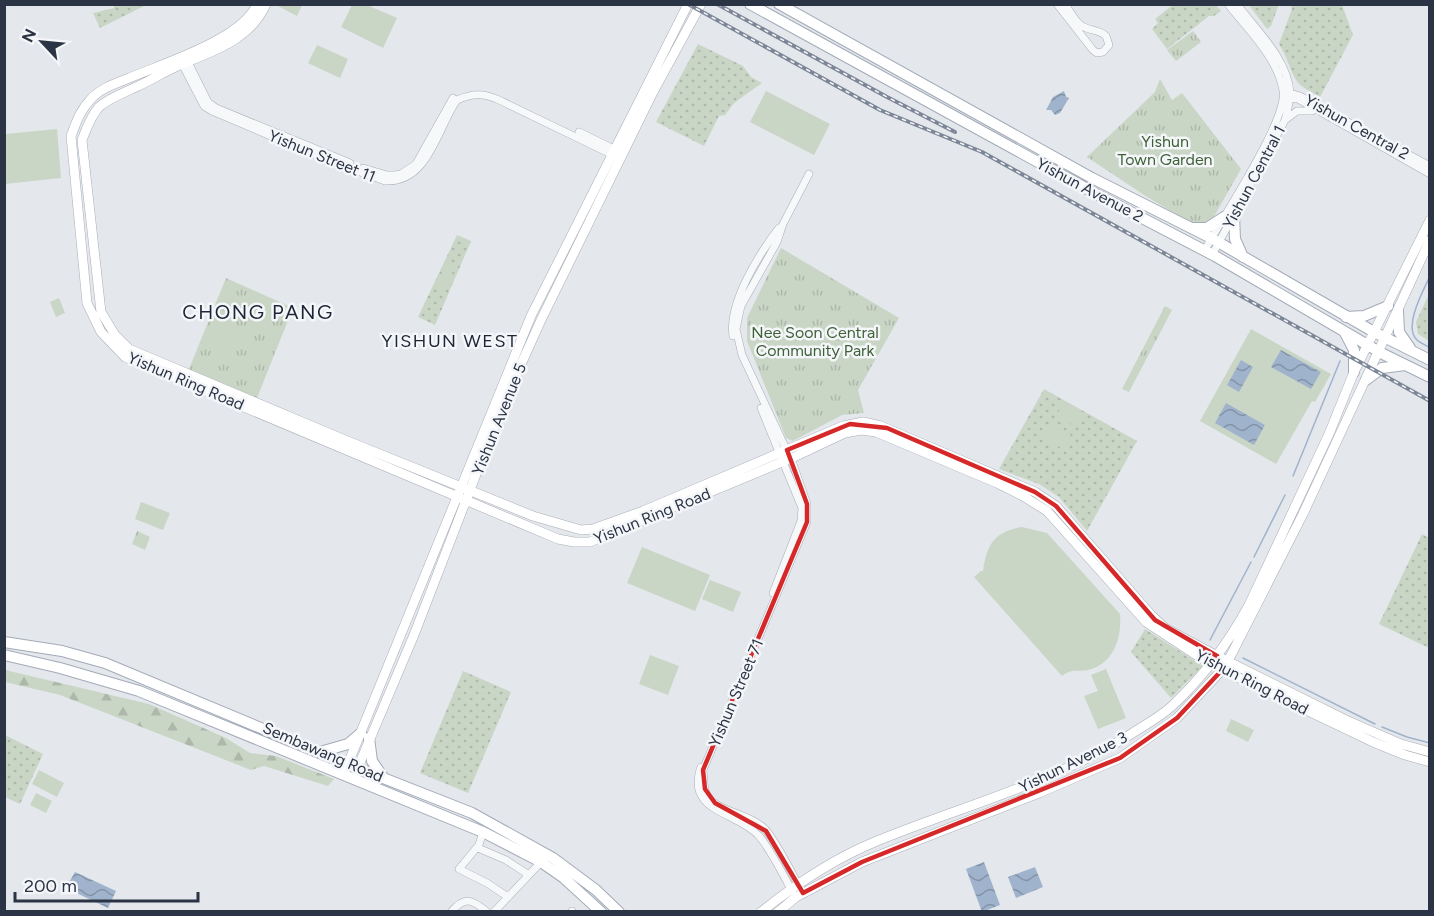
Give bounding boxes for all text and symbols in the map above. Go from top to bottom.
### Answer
north arrow [12,12,72,72]
text: N [18,26,40,45]
street label: Yishun Central 2 [1301,90,1413,164]
street label: Yishun Central 1 [1219,122,1289,232]
street label: Yishun Street 11 [266,126,378,186]
park label: Yishun Town Garden [1117,132,1213,169]
street label: Yishun Avenue 2 [1033,154,1147,226]
district label: CHONG PANG [182,300,334,324]
park label: Nee Soon Central Community Park [751,323,879,360]
district label: YISHUN WEST [382,330,518,352]
street label: Yishun Ring Road [125,348,247,414]
street label: Yishun Avenue 5 [468,360,530,478]
street label: Yishun Ring Road [591,484,713,548]
street label: Yishun Street 71 [705,636,767,750]
street label: Yishun Ring Road [1192,645,1312,719]
street label: Sembawang Road [260,718,386,786]
street label: Yishun Avenue 3 [1016,728,1130,796]
scale bar [15,865,198,903]
text: 200 m [24,875,77,897]

